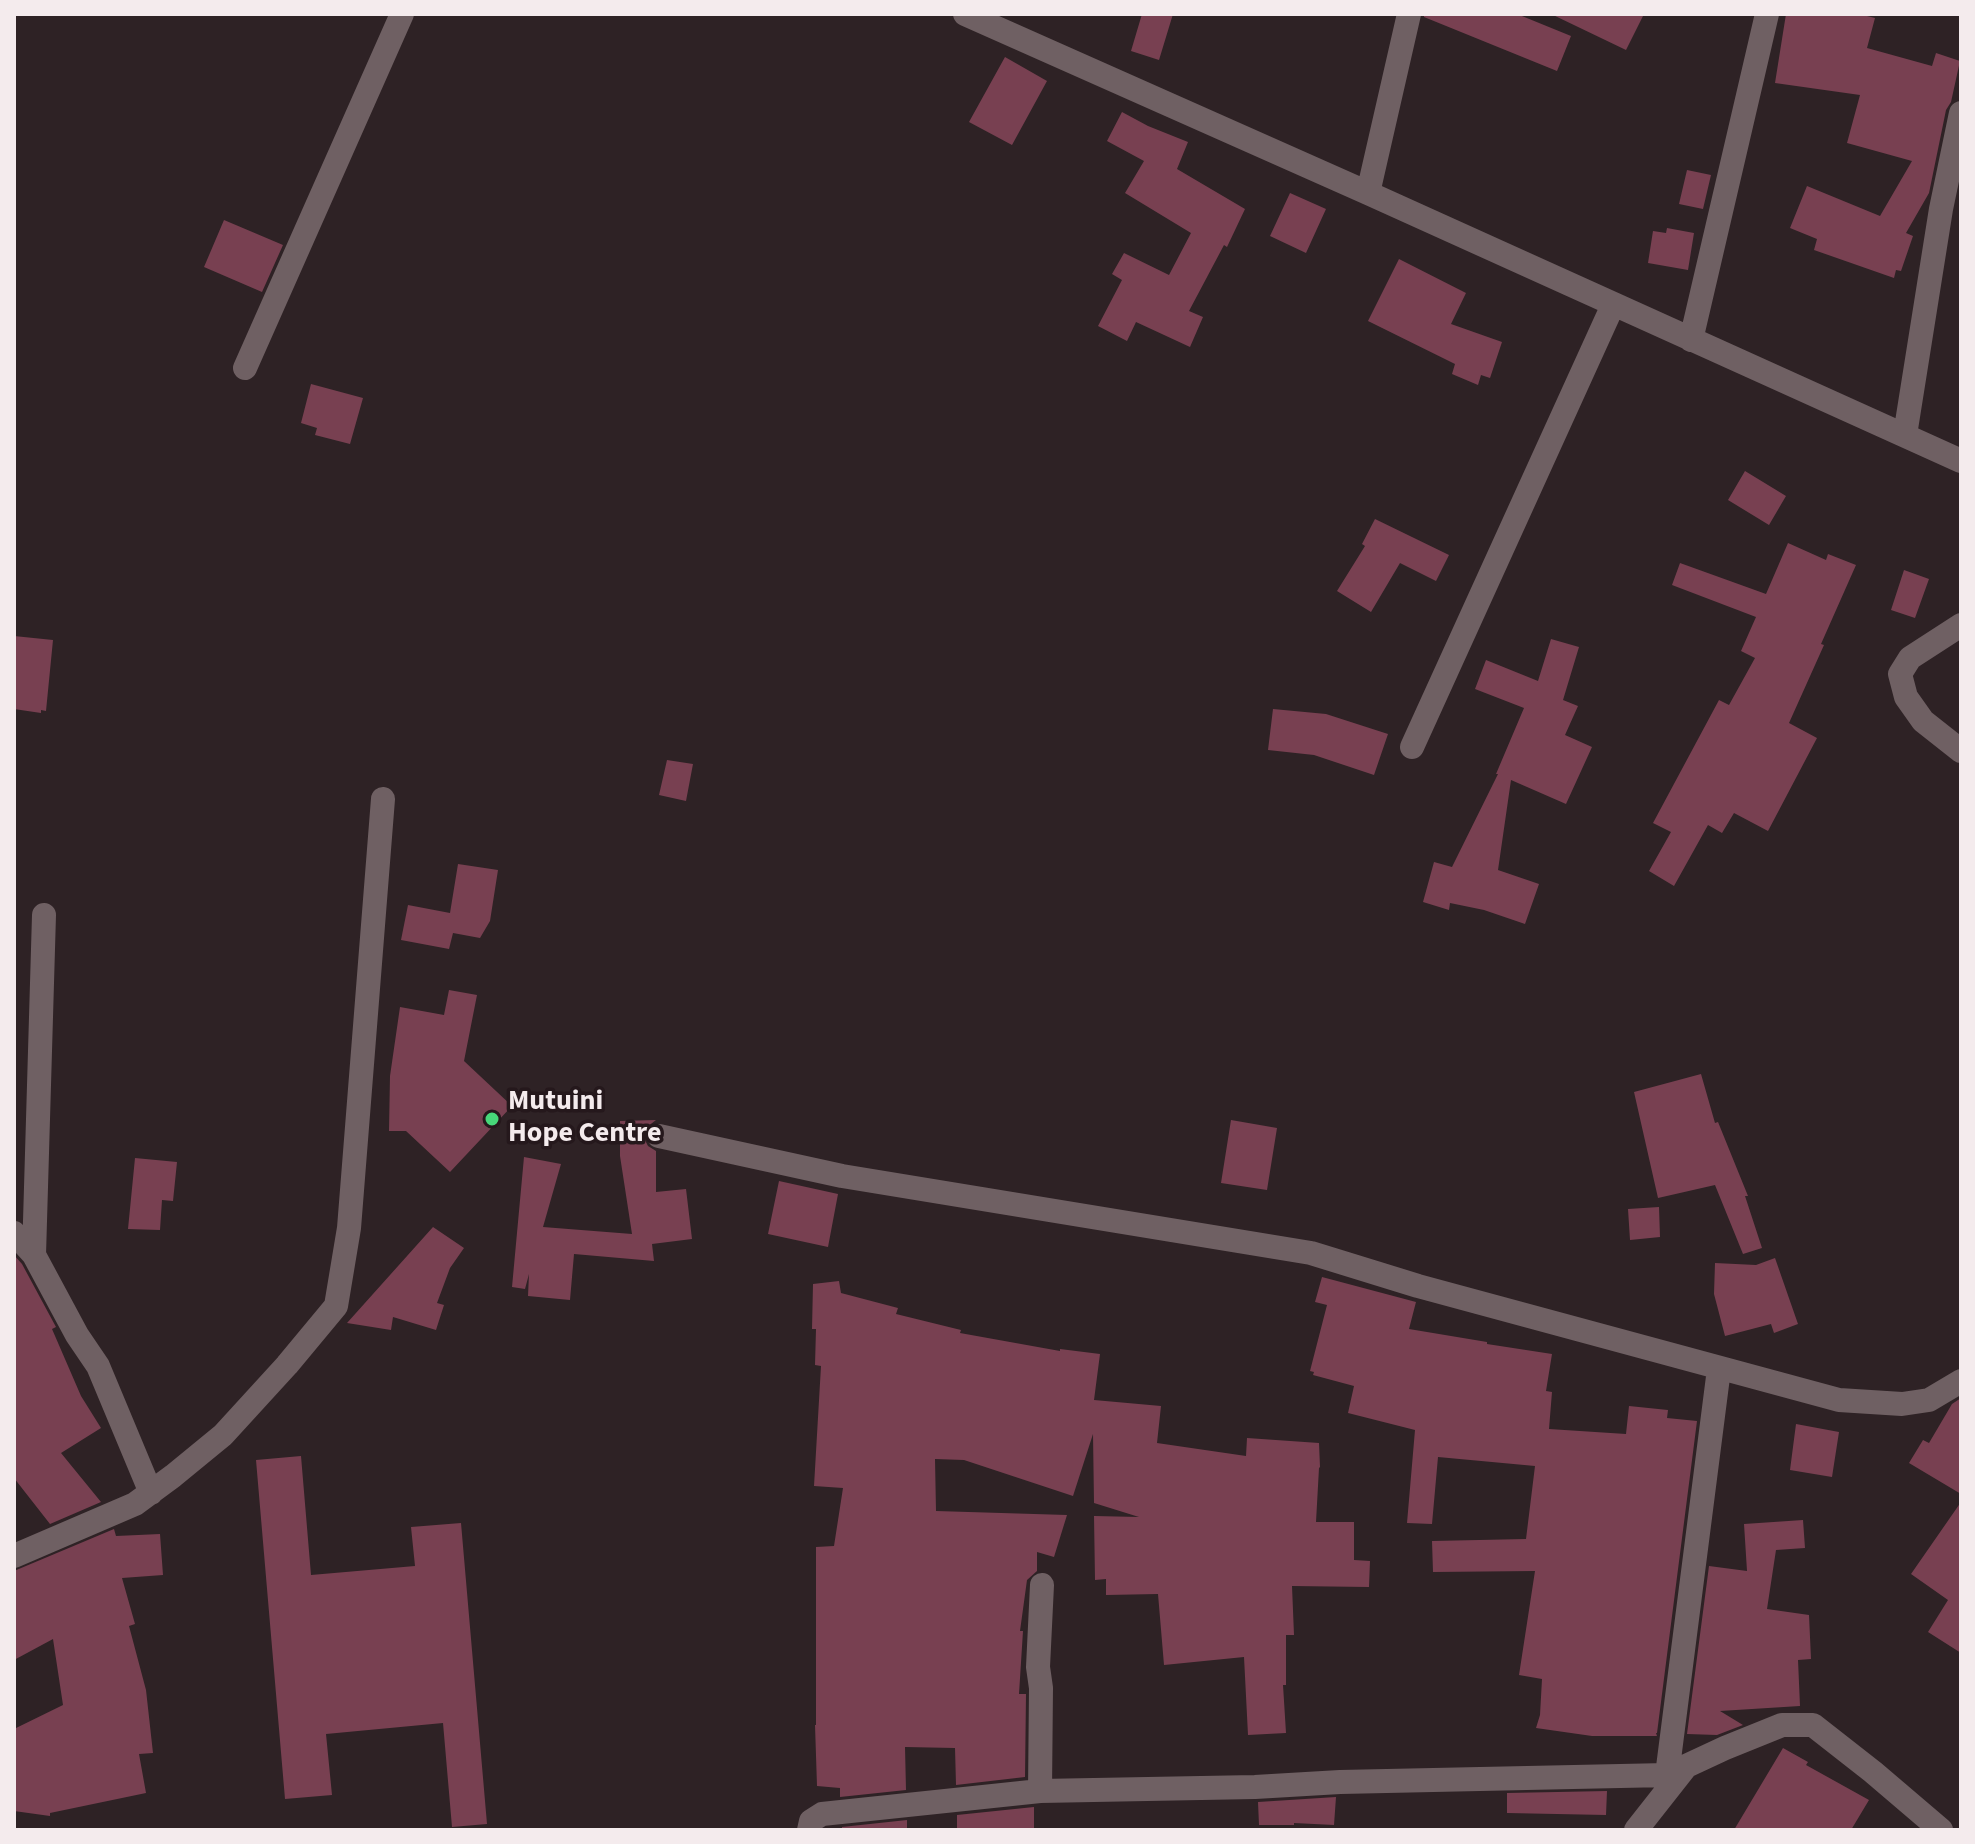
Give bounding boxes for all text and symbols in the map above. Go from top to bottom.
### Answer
place label: Mutuini Hope Centre [508,1086,661,1152]
marker: Mutuini Hope Centre [483,1110,501,1128]

